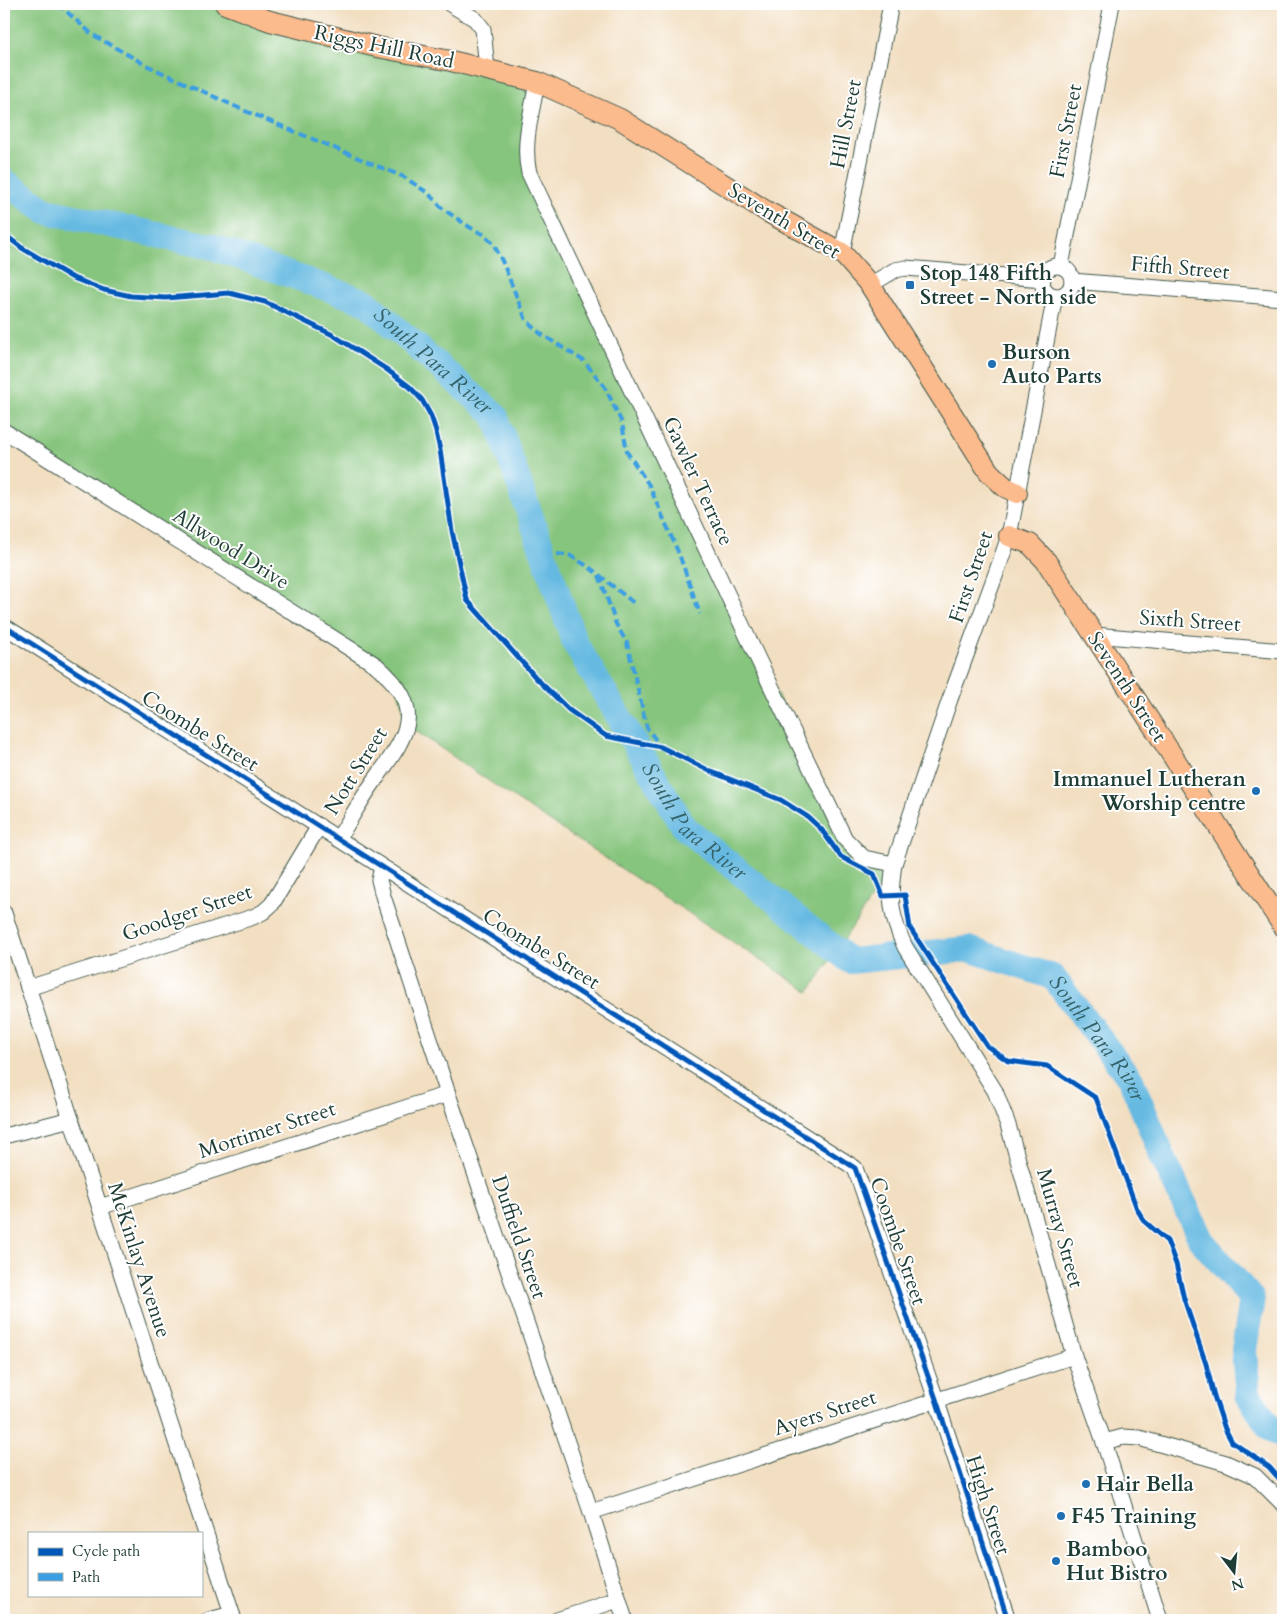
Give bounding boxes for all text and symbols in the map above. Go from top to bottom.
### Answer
street label: Riggs Hill Road [311,18,457,76]
street label: Hill Street [823,77,869,171]
street label: First Street [1043,81,1089,181]
street label: Seventh Street [722,176,846,266]
street label: Fifth Street [1130,249,1231,287]
place label: Stop 148 Fifth Street - North side [920,259,1097,312]
marker: Stop 148 Fifth Street - North side [904,279,916,291]
water label: South Para River [367,300,500,422]
place label: Burson Auto Parts [1002,338,1102,391]
marker: Burson Auto Parts [986,358,998,370]
street label: Gawler Terrace [655,412,741,550]
street label: Allwood Drive [167,502,295,596]
street label: First Street [942,527,1000,627]
street label: Sixth Street [1139,603,1242,639]
street label: Seventh Street [1080,626,1174,748]
street label: Coombe Street [136,683,265,779]
street label: Nott Street [318,721,395,821]
water label: South Para River [634,757,754,887]
place label: Immanuel Lutheran Worship centre [1053,765,1246,818]
marker: Immanuel Lutheran Worship centre [1250,785,1262,797]
street label: Goodger Street [118,877,256,949]
street label: Coombe Street [477,901,606,997]
water label: South Para River [1042,969,1153,1106]
street label: Mortimer Street [195,1094,340,1166]
street label: Murray Street [1029,1165,1091,1291]
street label: Duffield Street [484,1171,554,1303]
street label: Coombe Street [863,1173,934,1309]
street label: McKinlay Avenue [100,1178,178,1342]
street label: Ayers Street [770,1383,880,1443]
street label: High Street [958,1452,1018,1559]
place label: Hair Bella [1096,1470,1195,1499]
marker: Hair Bella [1080,1478,1092,1490]
place label: F45 Training [1071,1502,1196,1531]
marker: F45 Training [1055,1510,1067,1522]
legend [28,1532,202,1596]
place label: Bamboo Hut Bistro [1066,1535,1167,1588]
text: Cycle path [72,1541,141,1561]
north arrow [1210,1546,1260,1596]
marker: Bamboo Hut Bistro [1050,1555,1062,1567]
text: Path [72,1567,101,1587]
text: N [1229,1573,1246,1595]

